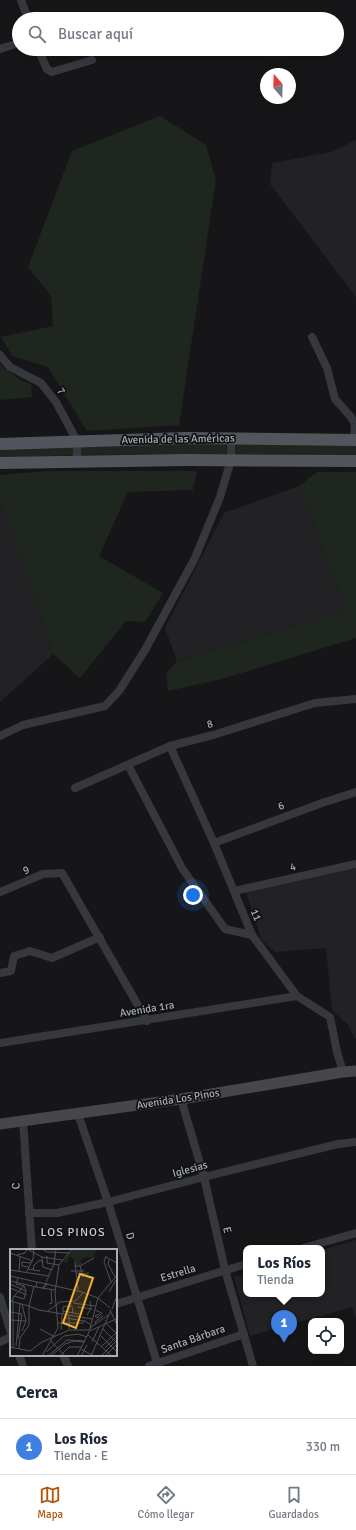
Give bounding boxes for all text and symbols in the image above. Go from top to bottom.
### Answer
search box [12,12,344,56]
icon: search [26,23,48,45]
text: Buscar aquí [58,25,133,43]
north arrow [260,68,296,104]
street label: 7 [54,385,68,397]
street label: Avenida de las Américas [121,432,235,446]
street label: 8 [205,717,215,731]
street label: 6 [276,799,286,813]
street label: 4 [289,860,297,874]
street label: 9 [21,863,31,877]
your location [183,885,203,905]
street label: 11 [248,907,264,923]
street label: Avenida 1ra [119,998,176,1020]
street label: Avenida Los Pinos [136,1086,221,1112]
street label: Iglesias [171,1158,209,1180]
street label: C [9,1182,23,1190]
district label: LOS PINOS [40,1225,106,1240]
street label: E [220,1226,234,1234]
street label: D [123,1231,137,1241]
popup [243,1245,325,1297]
inset map [10,1249,117,1356]
text: Los Ríos [257,1254,311,1272]
street label: Estrella [159,1261,198,1285]
text: Tienda [257,1272,294,1288]
pin: 1 [271,1310,297,1343]
map controls [308,1318,344,1354]
button: locate [308,1318,344,1354]
street label: Santa Bárbara [159,1322,227,1356]
text: Cerca [16,1382,58,1403]
text: Los Ríos [54,1430,108,1448]
text: 1 [25,1439,33,1455]
text: 330 m [306,1439,340,1455]
text: Tienda · E [54,1448,108,1464]
tab: Mapa [37,1484,63,1521]
tab: Cómo llegar [138,1484,194,1521]
tab: Guardados [268,1484,319,1521]

